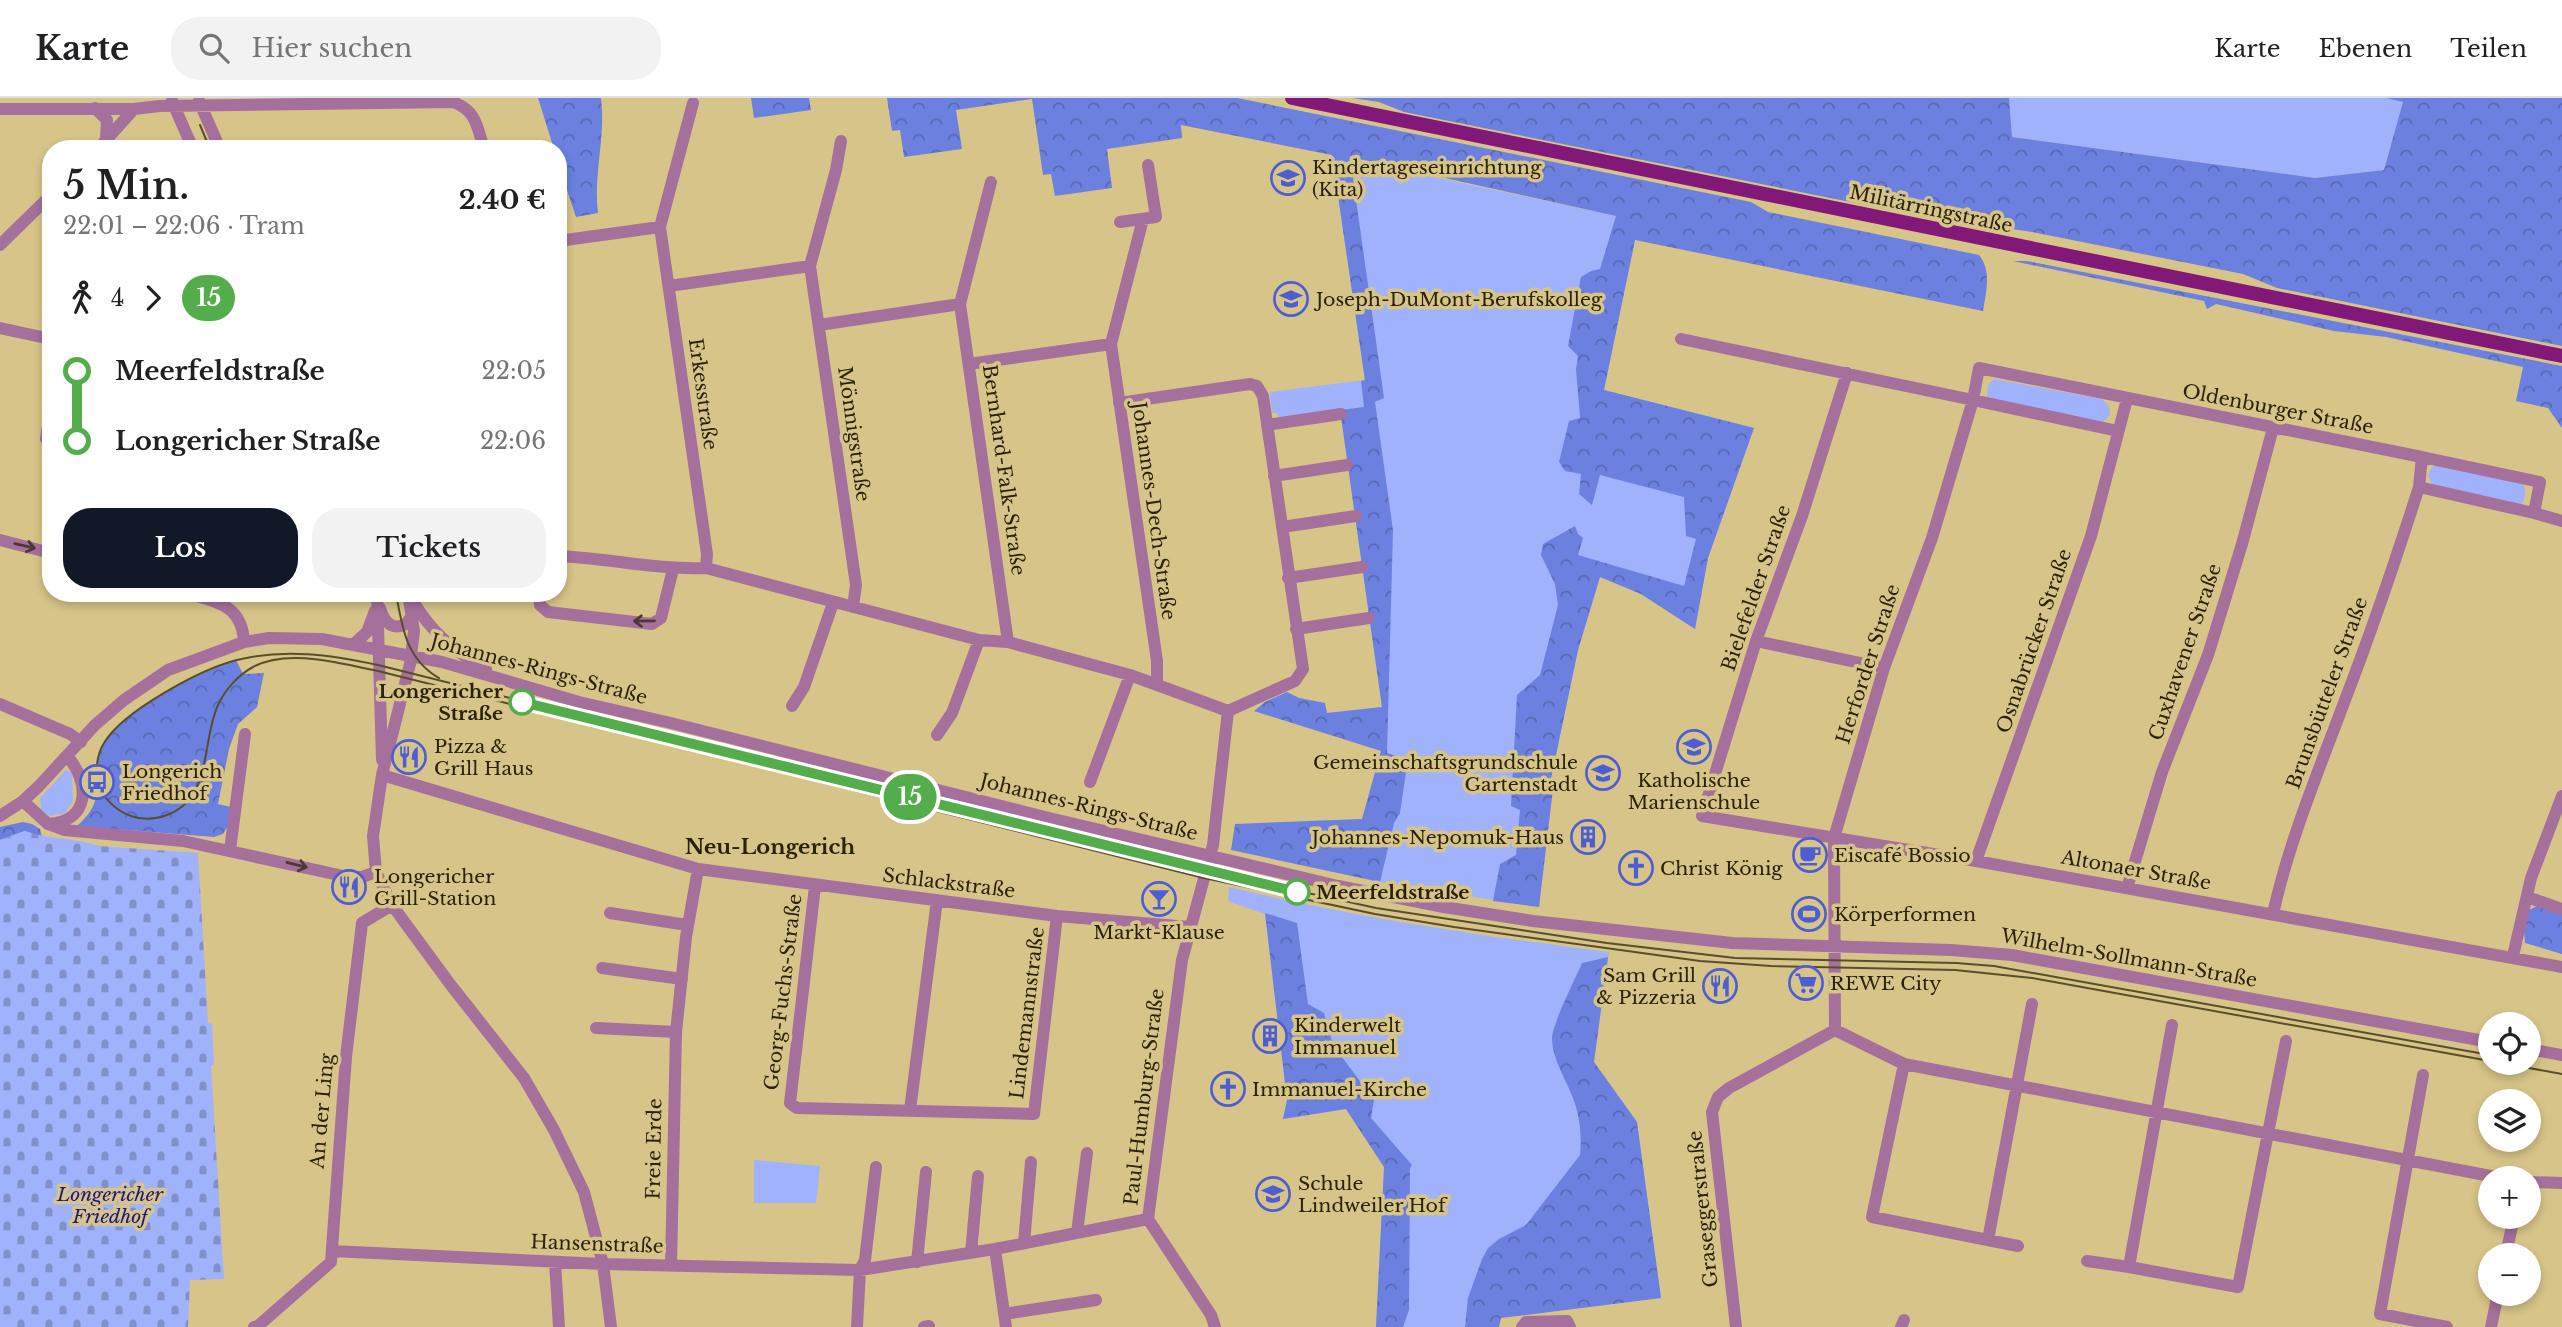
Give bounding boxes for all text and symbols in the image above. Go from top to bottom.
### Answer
search box [171,17,661,80]
text: Karte [35,28,129,69]
icon: search [195,29,233,67]
text: Hier suchen [251,32,412,64]
text: Karte [2214,34,2281,63]
text: Ebenen [2319,34,2412,63]
text: Teilen [2450,34,2527,63]
place label: Kindertageseinrichtung (Kita) [1312,156,1542,201]
school or university icon: Kindertageseinrichtung (Kita) [1269,159,1307,197]
text: 5 Min. [63,162,189,209]
street label: Militärringstraße [1847,181,2015,237]
text: 2.40 € [459,184,546,216]
text: 22:01 – 22:06 · Tram [63,212,305,240]
icon: walk [63,279,101,317]
icon: forward [134,279,172,317]
school or university icon: Joseph-DuMont-Berufskolleg [1272,280,1310,318]
text: 15 [196,283,221,312]
text: 4 [111,284,124,312]
place label: Joseph-DuMont-Berufskolleg [1313,288,1603,311]
street label: Erkesstraße [684,337,722,451]
text: Meerfeldstraße [115,355,325,387]
text: 22:05 [482,357,546,385]
street label: Bernhard-Falk-Straße [978,363,1030,577]
street label: Mönnigstraße [833,365,875,503]
street label: Oldenburger Straße [2181,379,2375,439]
street label: Johannes-Dech-Straße [1127,398,1181,621]
text: Longericher Straße [115,425,380,457]
text: 22:06 [480,427,546,455]
street label: Bielefelder Straße [1717,502,1795,674]
button: Los [63,508,298,588]
button: Tickets [312,508,546,588]
one-way arrow [14,541,36,554]
street label: Osnabrücker Straße [1992,546,2076,736]
street label: Cuxhavener Straße [2144,561,2226,743]
street label: Herforder Straße [1831,581,1905,747]
street label: Brunsbütteler Straße [2282,594,2372,792]
one-way arrow [633,614,656,628]
street label: Johannes-Rings-Straße [425,628,650,709]
place label: Longericher Straße [379,680,504,725]
marker: Longericher Straße [509,689,535,715]
school or university icon: Katholische Marienschule [1675,728,1713,766]
place label: Pizza & Grill Haus [434,735,533,780]
restaurant icon: Pizza & Grill Haus [390,738,428,776]
place label: Gemeinschaftsgrundschule Gartenstadt [1313,751,1579,796]
school or university icon: Gemeinschaftsgrundschule Gartenstadt [1584,754,1622,792]
place label: Longerich Friedhof [122,760,222,805]
bus stop icon: Longerich Friedhof [78,763,116,801]
street label: Johannes-Rings-Straße [975,768,1200,845]
place label: Katholische Marienschule [1628,769,1760,814]
line badge: 15 [878,774,942,820]
text: 15 [898,782,922,811]
building icon: Johannes-Nepomuk-Haus [1569,818,1607,856]
place label: Johannes-Nepomuk-Haus [1309,826,1564,849]
district label: Neu-Longerich [685,834,855,860]
cafe icon: Eiscafé Bossio [1791,836,1829,874]
place label: Eiscafé Bossio [1834,844,1971,867]
street label: Altonaer Straße [2058,845,2213,895]
church icon: Christ König [1617,849,1655,887]
place label: Christ König [1660,857,1783,880]
one-way arrow [285,859,308,872]
street label: Schlackstraße [881,863,1017,903]
place label: Longericher Grill-Station [374,865,496,910]
restaurant icon: Longericher Grill-Station [330,868,368,906]
marker: Meerfeldstraße [1284,879,1310,905]
bar icon: Markt-Klause [1140,880,1178,918]
place label: Meerfeldstraße [1316,881,1469,904]
street label: Georg-Fuchs-Straße [760,892,806,1092]
sports icon: Körperformen [1790,895,1828,933]
place label: Körperformen [1834,903,1976,926]
place label: Markt-Klause [1093,921,1225,944]
street label: Wilhelm-Sollmann-Straße [1998,924,2259,992]
street label: Lindemannstraße [1005,926,1049,1100]
place label: Sam Grill & Pizzeria [1596,964,1696,1009]
supermarket icon: REWE City [1787,964,1825,1002]
restaurant icon: Sam Grill & Pizzeria [1701,967,1739,1005]
place label: REWE City [1830,972,1941,995]
street label: Paul-Humburg-Straße [1119,987,1169,1207]
map controls [2478,1012,2541,1306]
button: locate [2478,1012,2541,1075]
place label: Kinderwelt Immanuel [1294,1014,1402,1059]
building icon: Kinderwelt Immanuel [1251,1017,1289,1055]
street label: An der Ling [305,1052,339,1171]
church icon: Immanuel-Kirche [1209,1070,1247,1108]
place label: Immanuel-Kirche [1252,1078,1427,1101]
button: layers [2478,1089,2541,1152]
street label: Freie Erde [642,1098,666,1200]
street label: Graseggerstraße [1683,1129,1723,1289]
button: + [2478,1166,2541,1229]
place label: Schule Lindweiler Hof [1298,1172,1448,1217]
school or university icon: Schule Lindweiler Hof [1254,1175,1292,1213]
park label: Longericher Friedhof [56,1183,164,1228]
street label: Hansenstraße [530,1230,664,1258]
button: − [2478,1243,2541,1306]

